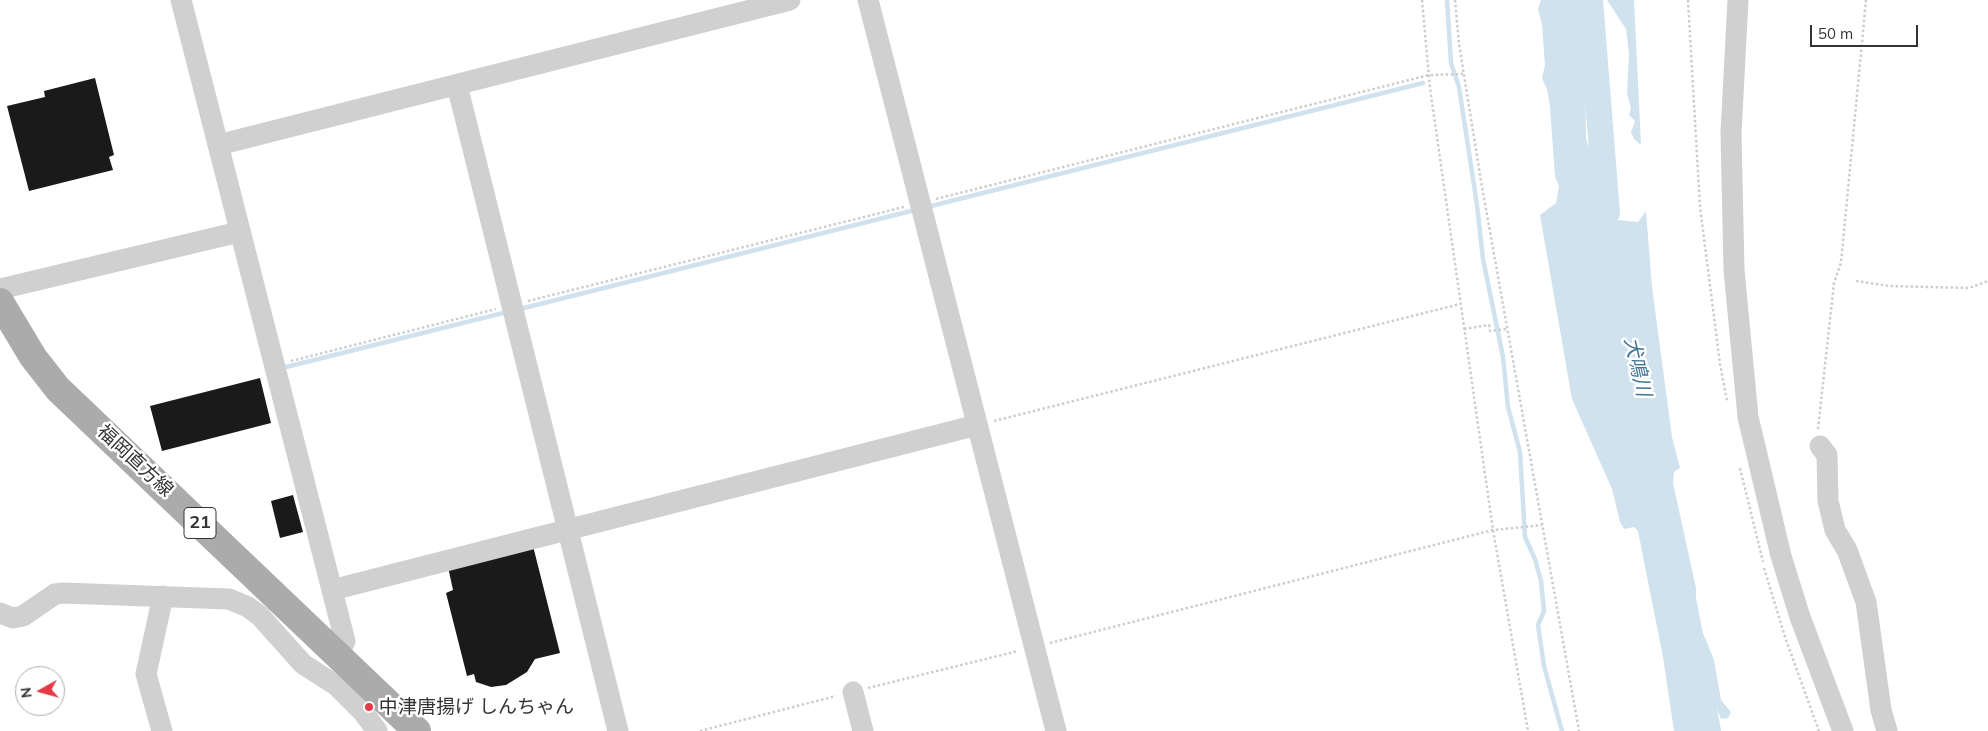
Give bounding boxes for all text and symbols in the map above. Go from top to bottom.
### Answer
scale bar [1813,15,1920,47]
text: 50 m [1818,24,1853,43]
water label: 犬鳴川 [1619,335,1655,399]
street label: 福岡直方線 [92,420,178,502]
road number: 21 [184,508,216,538]
north arrow [15,666,65,716]
text: N [17,686,36,699]
place label: 中津唐揚げ しんちゃん [379,696,574,718]
marker: 中津唐揚げ しんちゃん [363,701,375,713]

